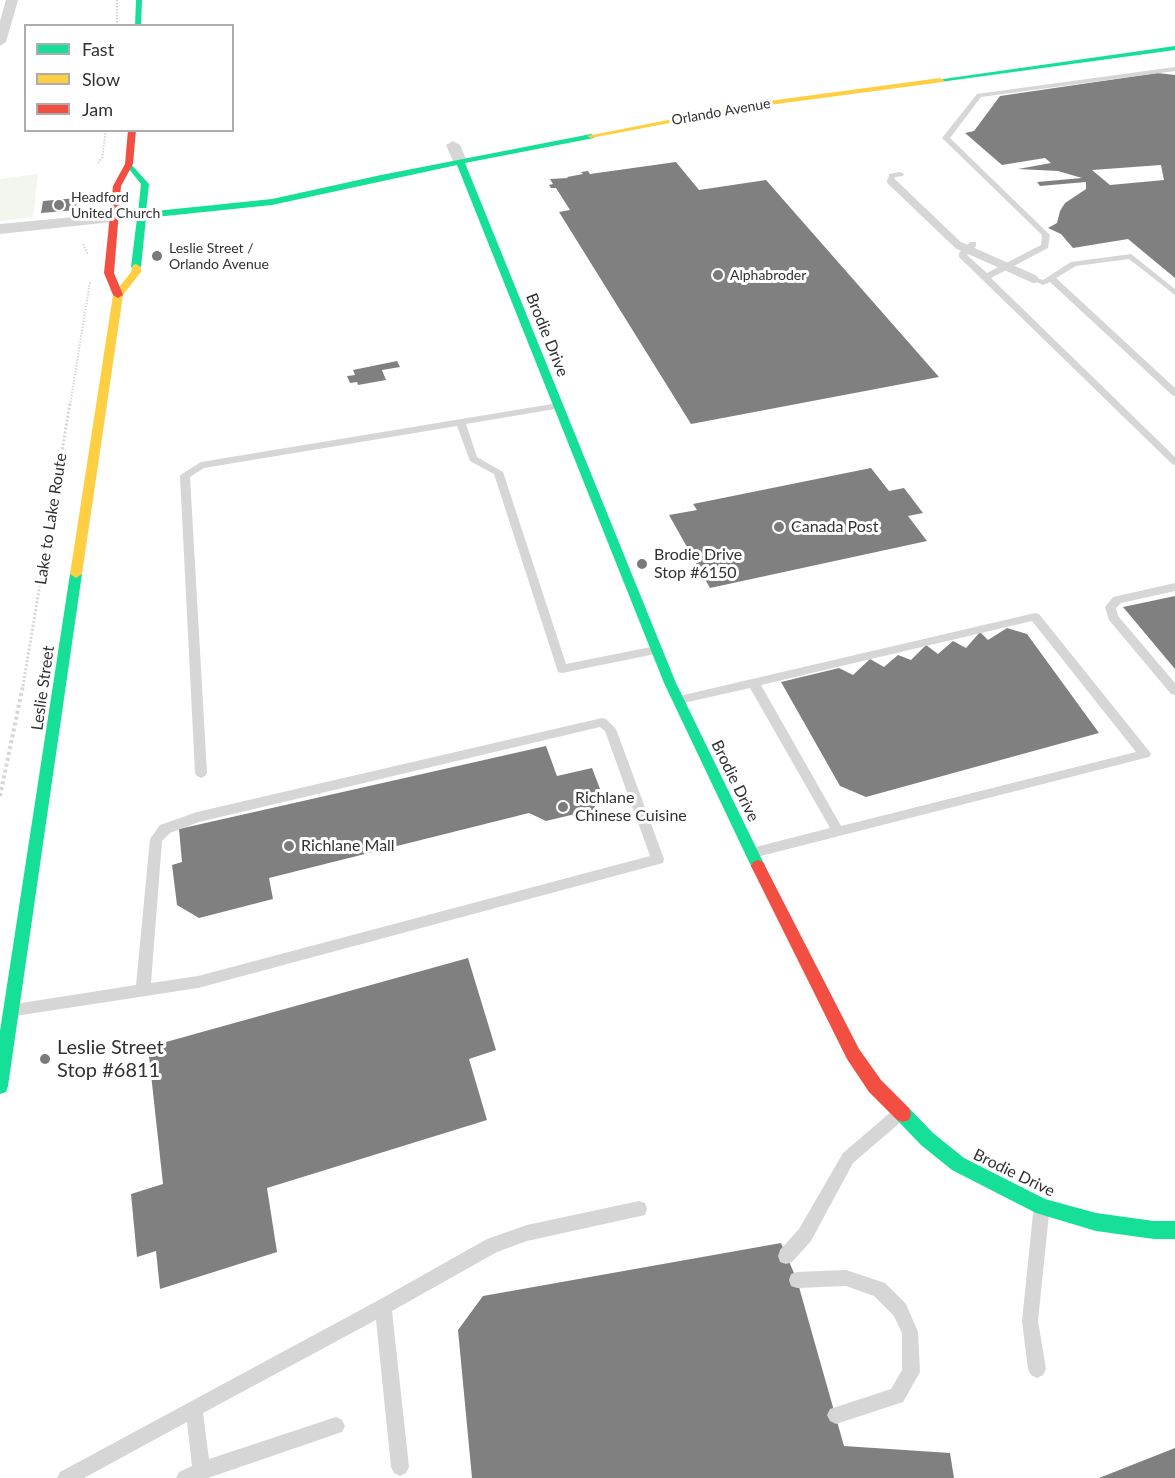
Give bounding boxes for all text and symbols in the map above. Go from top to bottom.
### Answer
legend [24,24,234,132]
text: Fast [82,38,114,60]
text: Slow [82,68,120,90]
street label: Orlando Avenue [670,95,772,129]
text: Jam [82,98,113,120]
place label: Headford United Church [71,189,160,222]
marker: Headford United Church [52,198,66,212]
place label: Leslie Street / Orlando Avenue [169,240,269,272]
marker: Leslie Street / Orlando Avenue [150,249,164,263]
place label: Alphabroder [730,267,806,283]
marker: Alphabroder [711,268,725,282]
street label: Brodie Drive [522,291,572,379]
street label: Lake to Lake Route [31,452,71,586]
place label: Canada Post [791,517,878,537]
marker: Canada Post [772,520,786,534]
place label: Brodie Drive Stop #6150 [654,545,742,583]
marker: Brodie Drive Stop #6150 [635,557,649,571]
street label: Leslie Street [28,644,58,732]
street label: Brodie Drive [707,737,763,825]
place label: Richlane Chinese Cuisine [575,788,687,826]
marker: Richlane Chinese Cuisine [556,800,570,814]
place label: Richlane Mall [301,836,395,856]
marker: Richlane Mall [282,839,296,853]
place label: Leslie Street Stop #6811 [57,1036,164,1083]
marker: Leslie Street Stop #6811 [38,1052,52,1066]
street label: Brodie Drive [970,1145,1058,1201]

